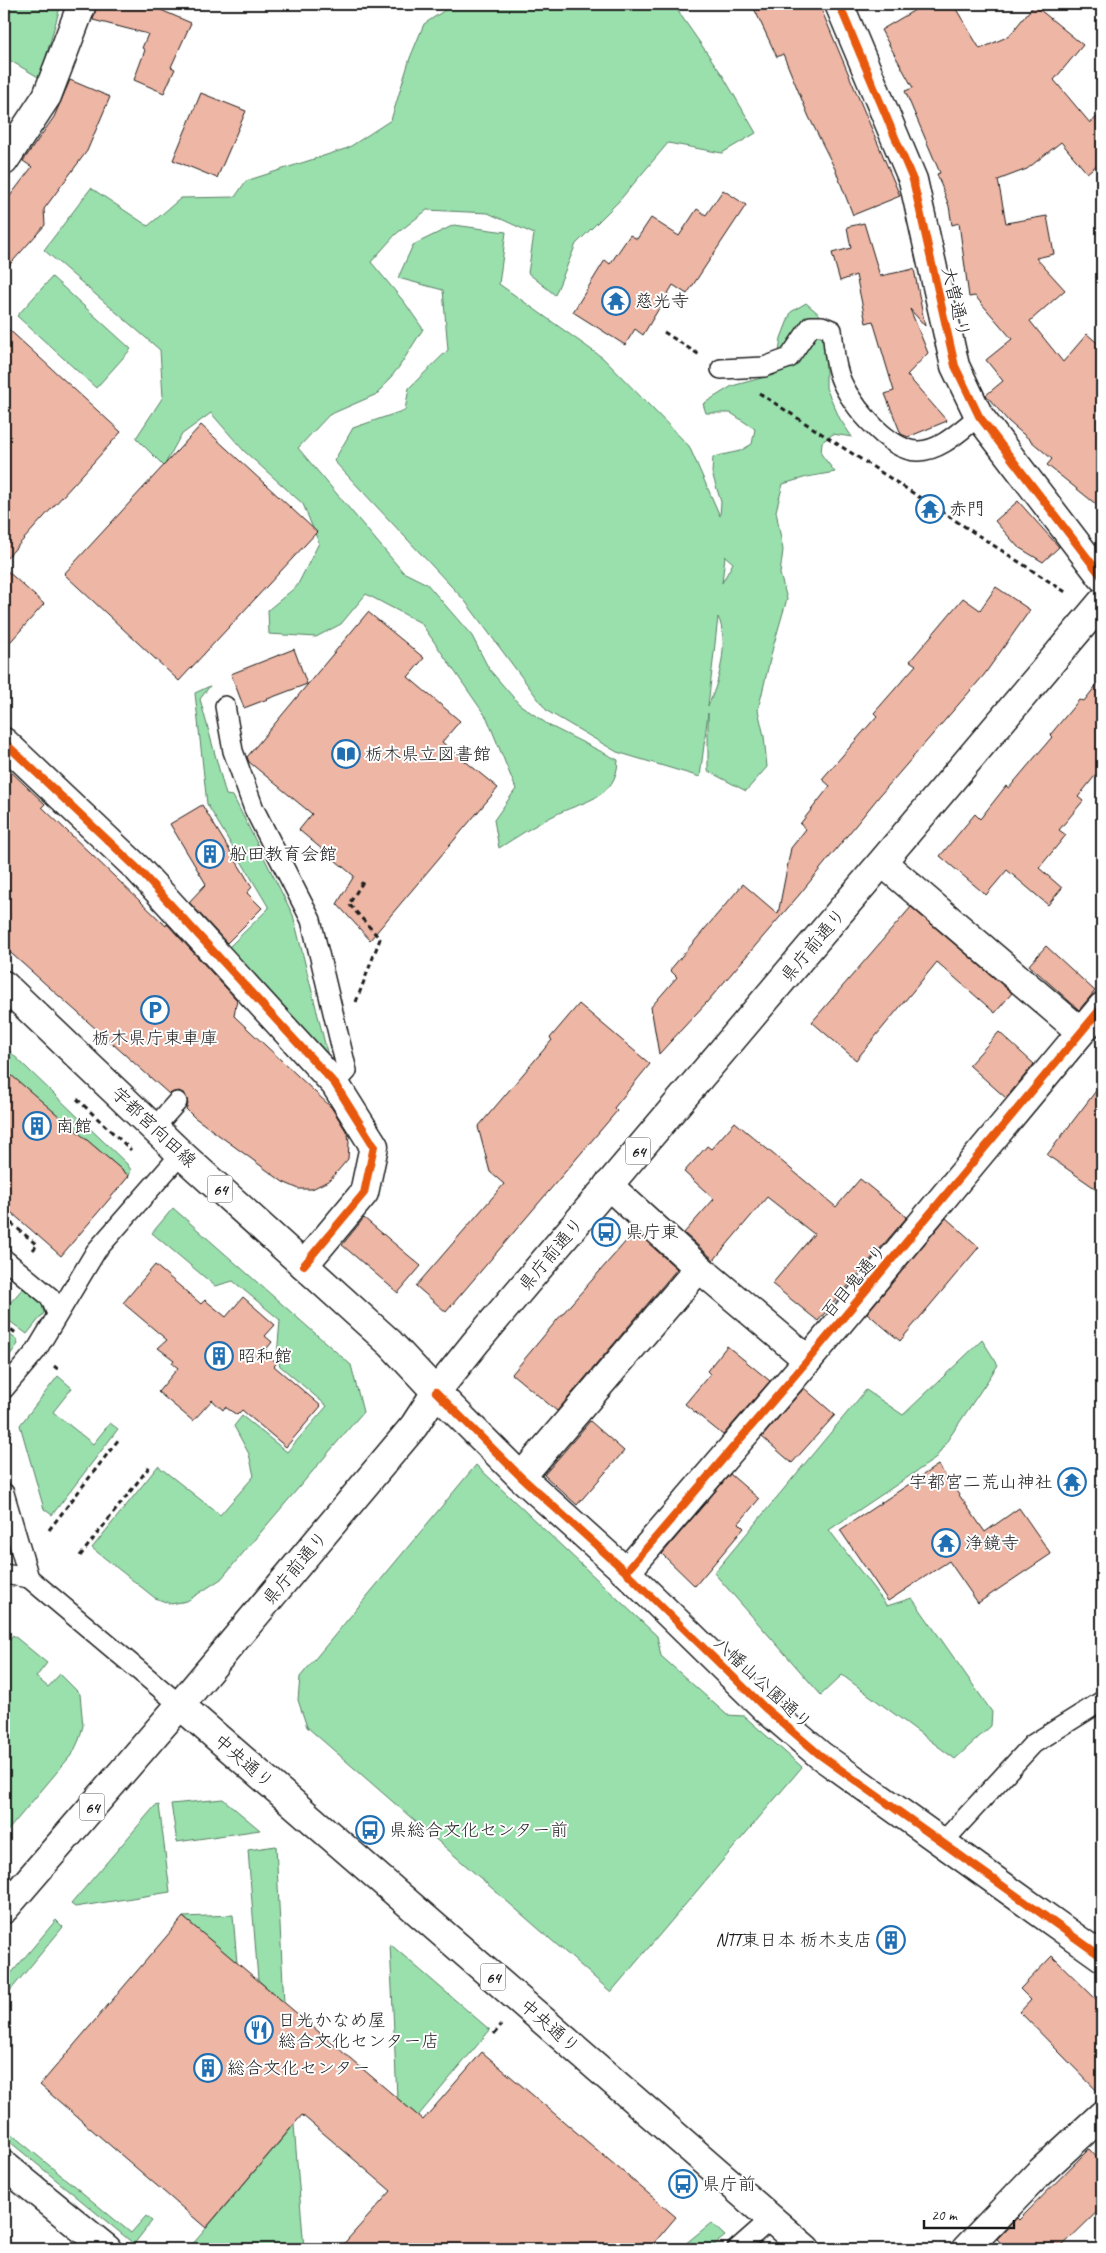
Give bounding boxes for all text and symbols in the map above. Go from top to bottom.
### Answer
street label: 大曽通り [937,264,975,340]
temple icon: 慈光寺 [601,286,631,316]
place label: 慈光寺 [635,290,689,312]
temple icon: 赤門 [915,494,945,524]
place label: 赤門 [949,498,985,520]
library icon: 栃木県立図書館 [331,739,361,769]
place label: 栃木県立図書館 [365,743,491,765]
building icon: 船田教育会館 [195,839,225,869]
place label: 船田教育会館 [229,843,337,865]
street label: 県庁前通り [776,903,850,987]
parking icon: 栃木県庁東車庫 [140,995,170,1025]
place label: 栃木県庁東車庫 [92,1027,218,1049]
street label: 宇都宮向田線 [107,1082,201,1172]
building icon: 南館 [22,1111,52,1141]
place label: 南館 [56,1115,92,1137]
road number: 64 [626,1138,650,1164]
road number: 64 [208,1176,232,1202]
street label: 県庁前通り [514,1212,588,1296]
bus stop icon: 県庁東 [591,1217,621,1247]
place label: 県庁東 [625,1221,679,1243]
street label: 百目鬼通り [817,1239,891,1323]
building icon: 昭和館 [204,1341,234,1371]
place label: 昭和館 [238,1345,292,1367]
temple icon: 宇都宮二荒山神社 [1057,1467,1087,1497]
place label: 宇都宮二荒山神社 [909,1471,1053,1493]
street label: 県庁前通り [258,1526,332,1610]
temple icon: 浄鏡寺 [931,1528,961,1558]
place label: 浄鏡寺 [965,1532,1019,1554]
street label: 八幡山公園通り [709,1632,817,1734]
street label: 中央通り [210,1729,278,1793]
road number: 64 [80,1794,104,1820]
bus stop icon: 県総合文化センター前 [355,1815,385,1845]
place label: 県総合文化センター前 [389,1819,568,1841]
building icon: NTT東日本 栃木支店 [876,1925,906,1955]
place label: NTT東日本 栃木支店 [715,1929,872,1951]
road number: 64 [480,1964,506,1990]
street label: 中央通り [516,1994,584,2058]
place label: 日光かなめ屋 総合文化センター店 [278,2009,439,2052]
restaurant icon: 日光かなめ屋 総合文化センター店 [244,2015,274,2045]
building icon: 総合文化センター [193,2053,223,2083]
place label: 総合文化センター [227,2057,370,2079]
bus stop icon: 県庁前 [668,2169,698,2199]
place label: 県庁前 [702,2173,756,2195]
scale bar [924,2198,1014,2230]
text: 20 m [931,2206,958,2225]

